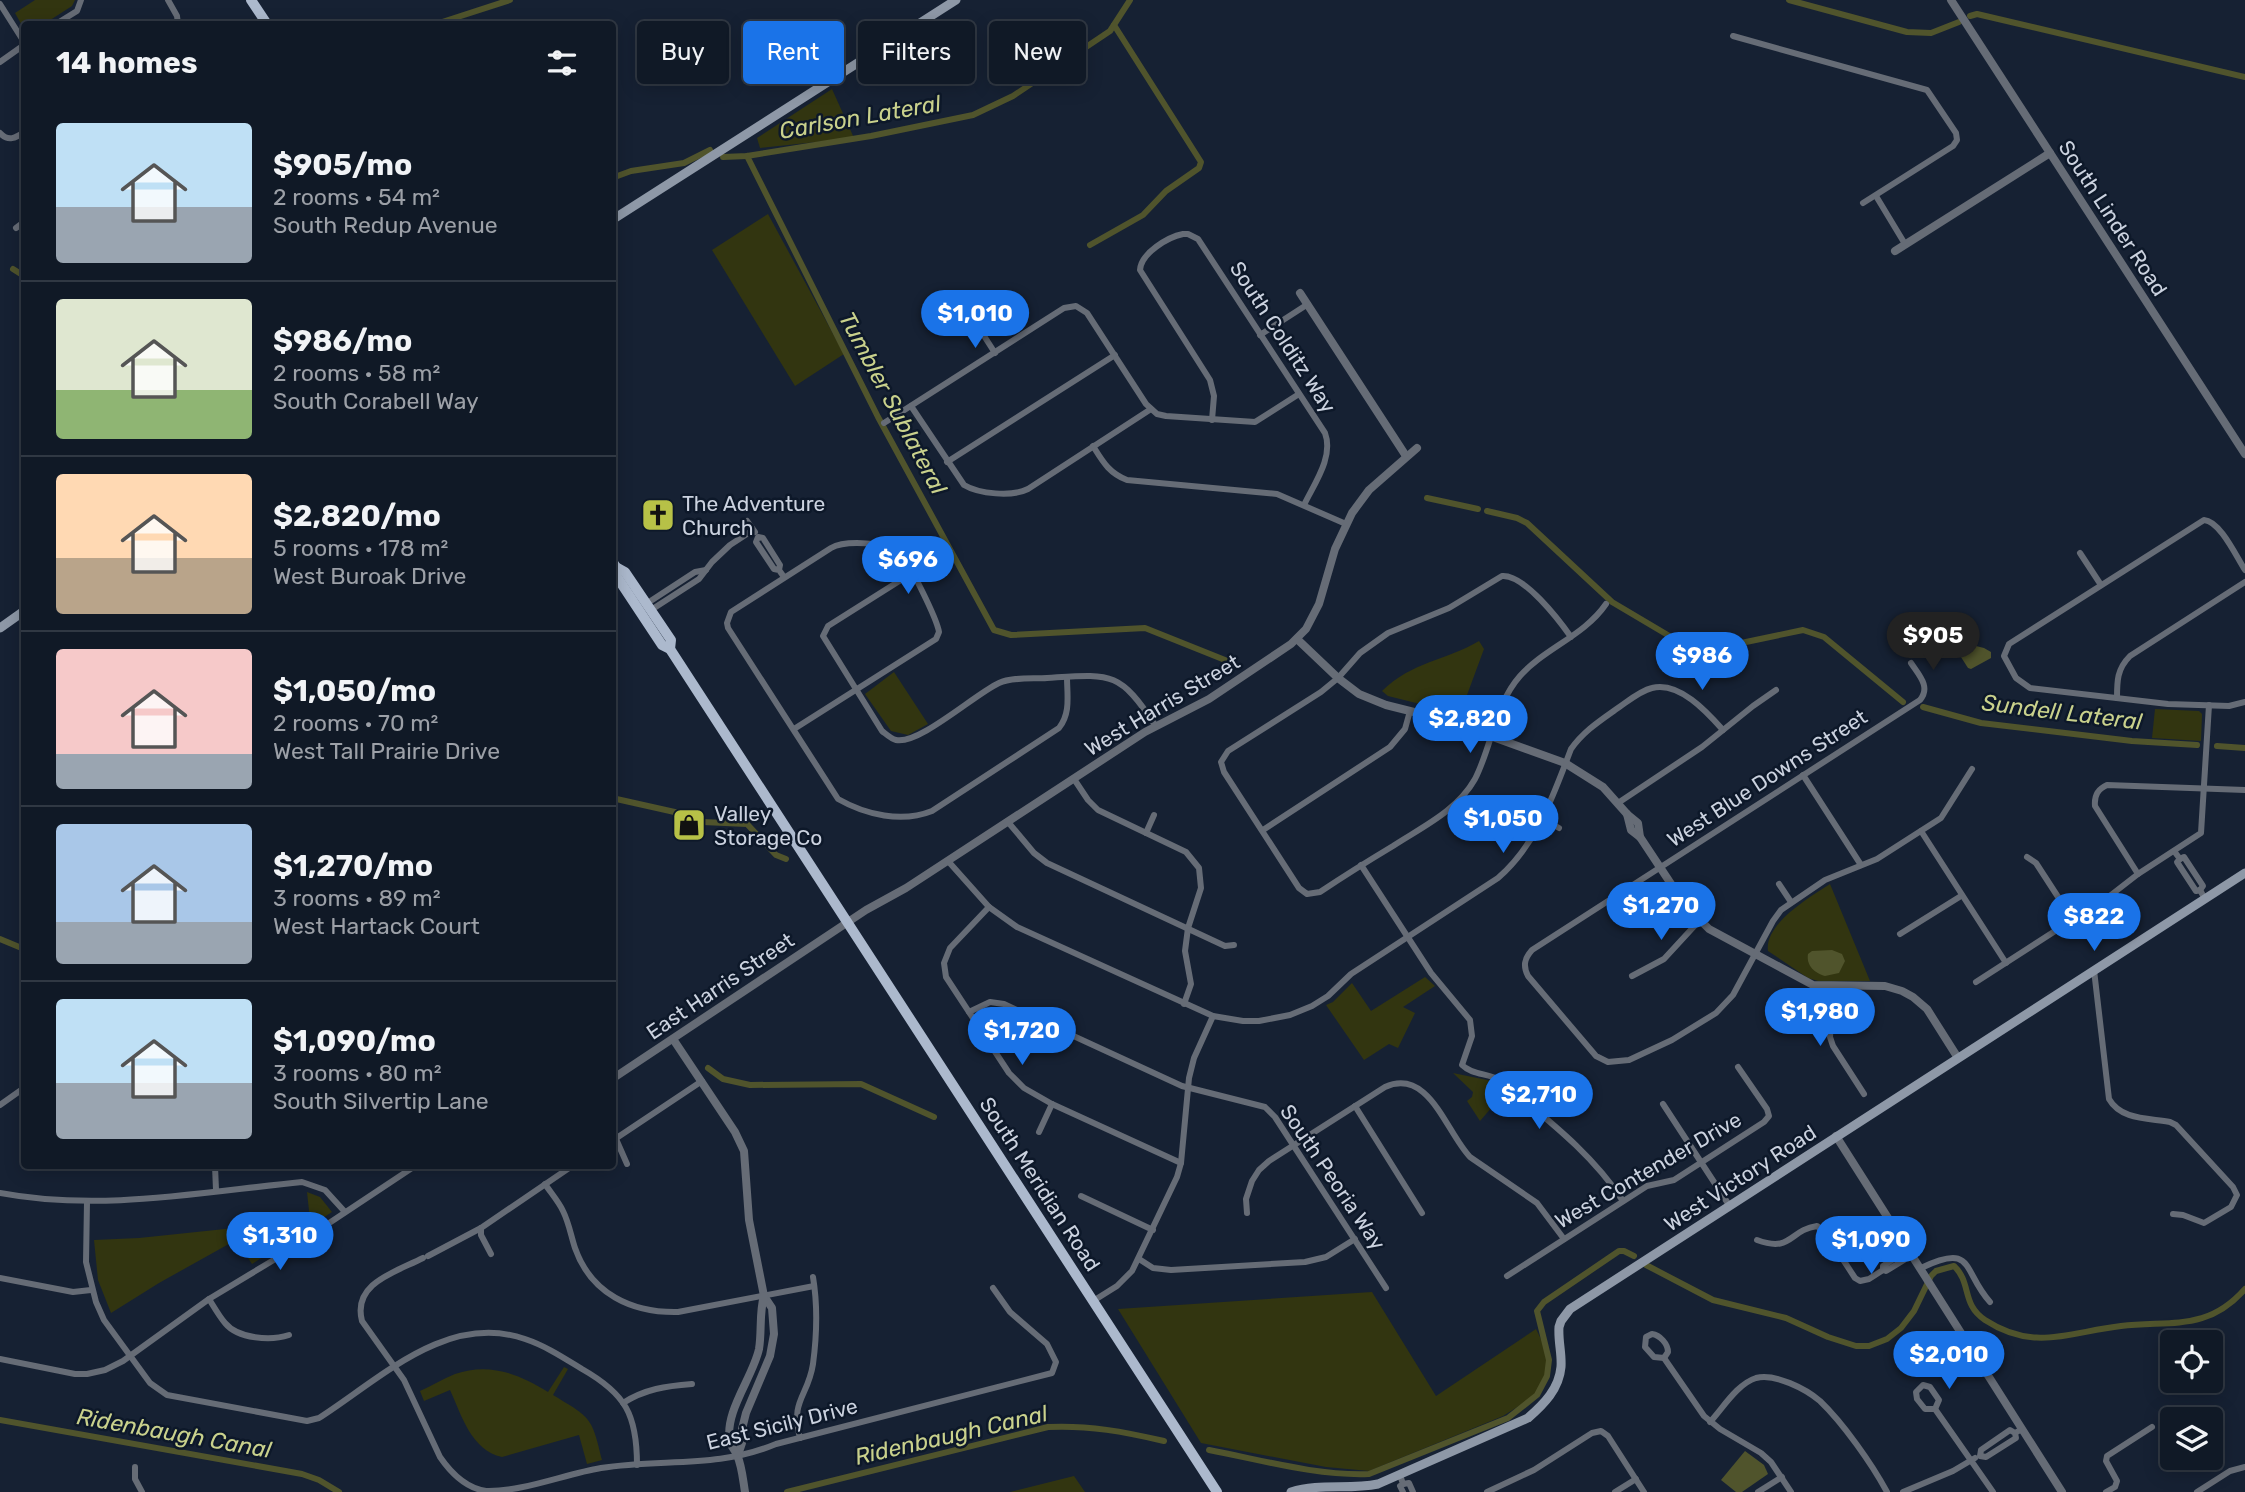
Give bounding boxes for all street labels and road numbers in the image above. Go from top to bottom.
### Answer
street label: South Linder Road [2053,136,2173,300]
street label: South Colditz Way [1225,257,1342,418]
street label: West Harris Street [1080,649,1244,761]
street label: West Blue Downs Street [1662,704,1872,852]
street label: East Harris Street [641,927,799,1045]
street label: South Meridian Road [974,1092,1106,1276]
street label: South Peoria Way [1275,1100,1391,1255]
street label: West Contender Drive [1550,1106,1746,1234]
street label: West Victory Road [1659,1120,1821,1236]
street label: East Sicily Drive [704,1393,860,1455]

